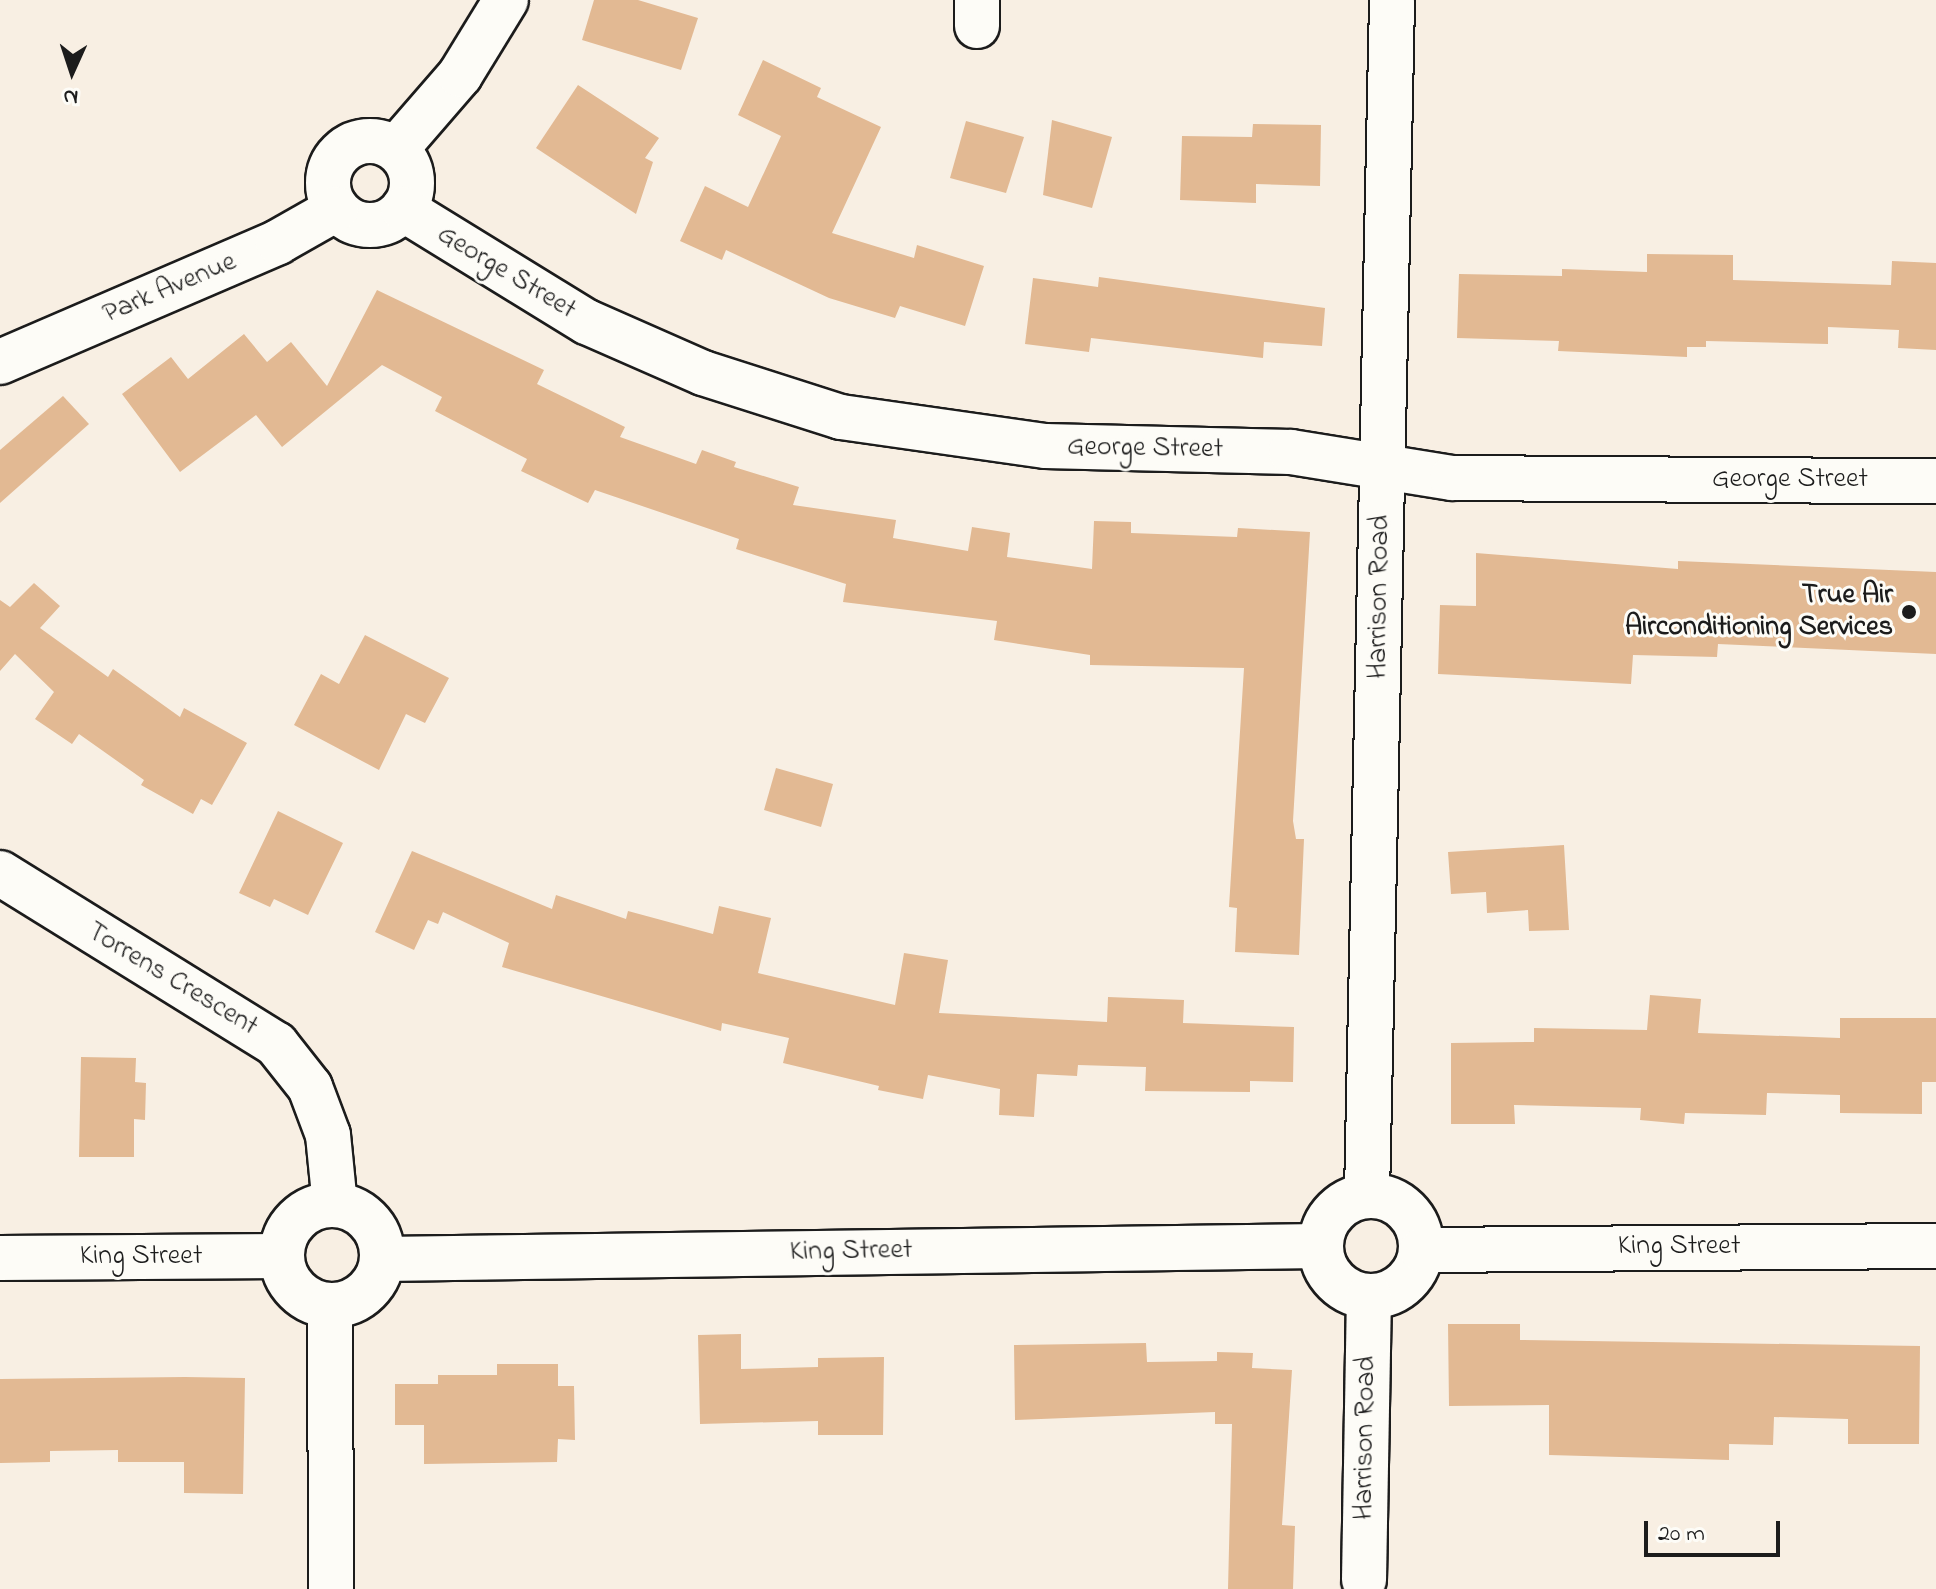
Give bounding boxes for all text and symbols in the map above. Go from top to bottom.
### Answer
north arrow [32,32,112,112]
text: N [62,80,79,112]
street label: George Street [430,218,582,328]
street label: Park Avenue [98,246,242,332]
street label: George Street [1067,431,1223,467]
street label: George Street [1712,463,1868,497]
street label: Harrison Road [1362,515,1398,679]
place label: True Air Airconditioning Services [1625,579,1893,645]
marker: True Air Airconditioning Services [1900,603,1918,621]
street label: Torrens Crescent [80,916,264,1044]
street label: King Street [1618,1230,1740,1264]
street label: King Street [789,1234,913,1270]
street label: King Street [80,1240,202,1274]
street label: Harrison Road [1348,1356,1384,1520]
scale bar [1648,1505,1784,1555]
text: 20 m [1658,1517,1705,1552]

